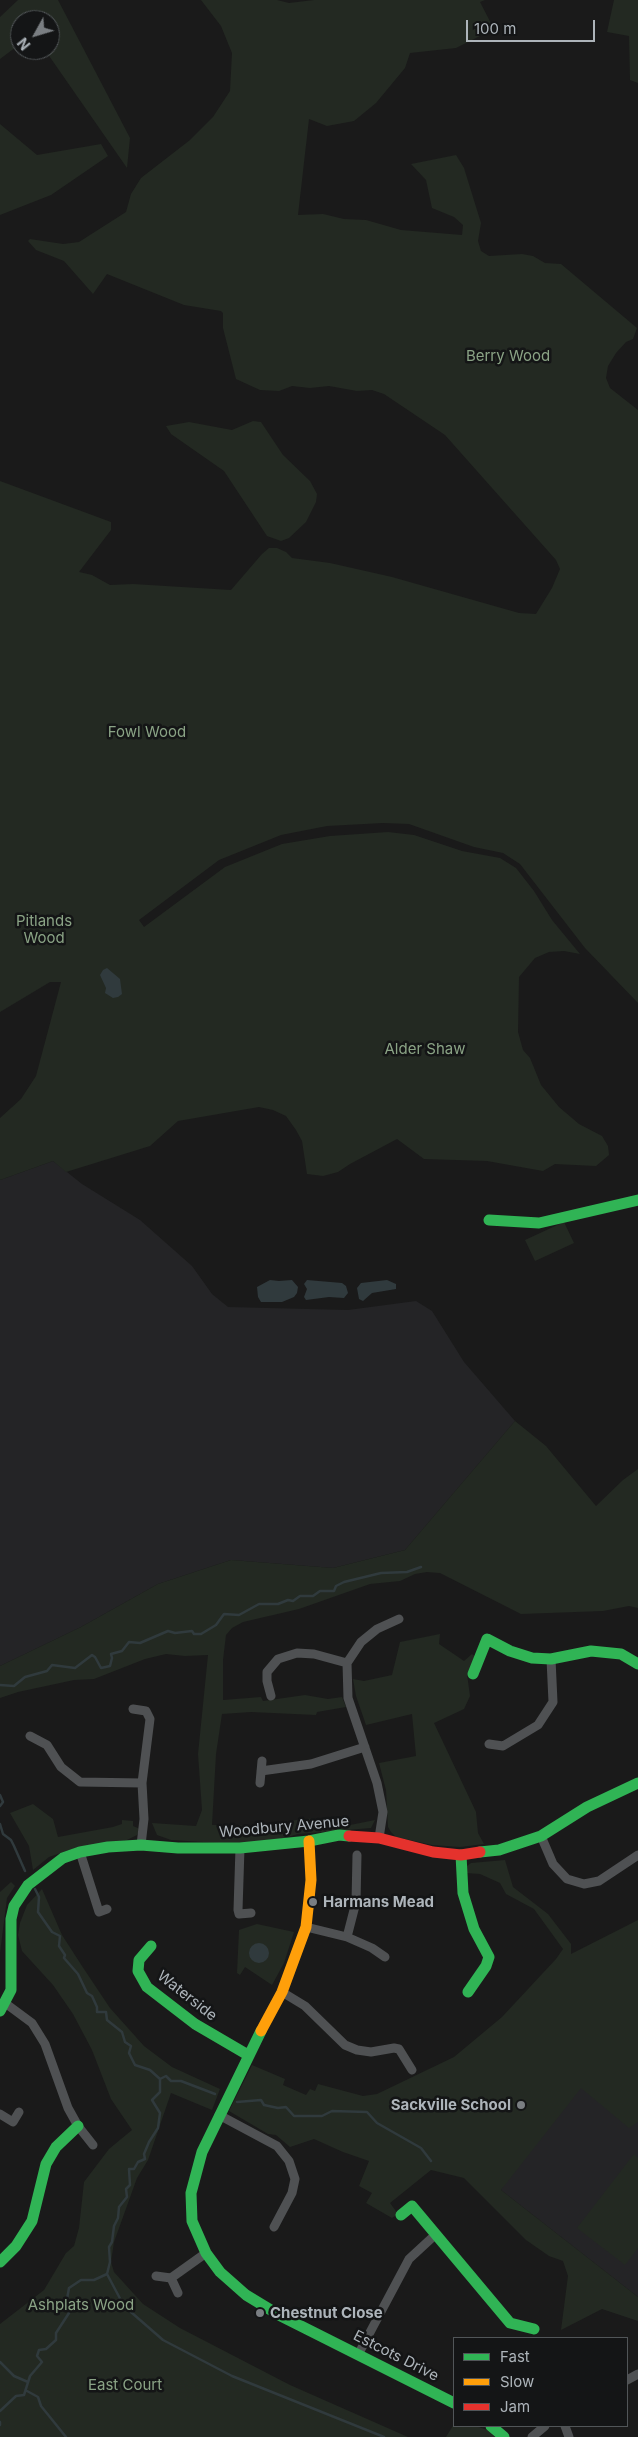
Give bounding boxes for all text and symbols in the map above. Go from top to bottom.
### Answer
north arrow [10,10,60,60]
scale bar [468,10,597,42]
text: 100 m [474,19,516,38]
text: N [14,35,34,54]
park label: Berry Wood [466,347,550,365]
park label: Fowl Wood [108,723,186,741]
park label: Pitlands Wood [16,912,72,947]
park label: Alder Shaw [385,1040,465,1058]
street label: Woodbury Avenue [218,1812,350,1842]
place label: Harmans Mead [323,1893,434,1911]
marker: Harmans Mead [307,1896,319,1908]
street label: Waterside [153,1967,221,2025]
place label: Sackville School [391,2096,511,2114]
marker: Sackville School [515,2099,527,2111]
park label: Ashplats Wood [28,2296,134,2314]
place label: Chestnut Close [270,2304,383,2322]
marker: Chestnut Close [254,2307,266,2319]
street label: Estcots Drive [350,2327,442,2385]
legend [453,2337,628,2427]
text: Fast [500,2347,530,2366]
text: Slow [500,2372,534,2391]
park label: East Court [88,2376,162,2394]
text: Jam [500,2397,530,2416]

